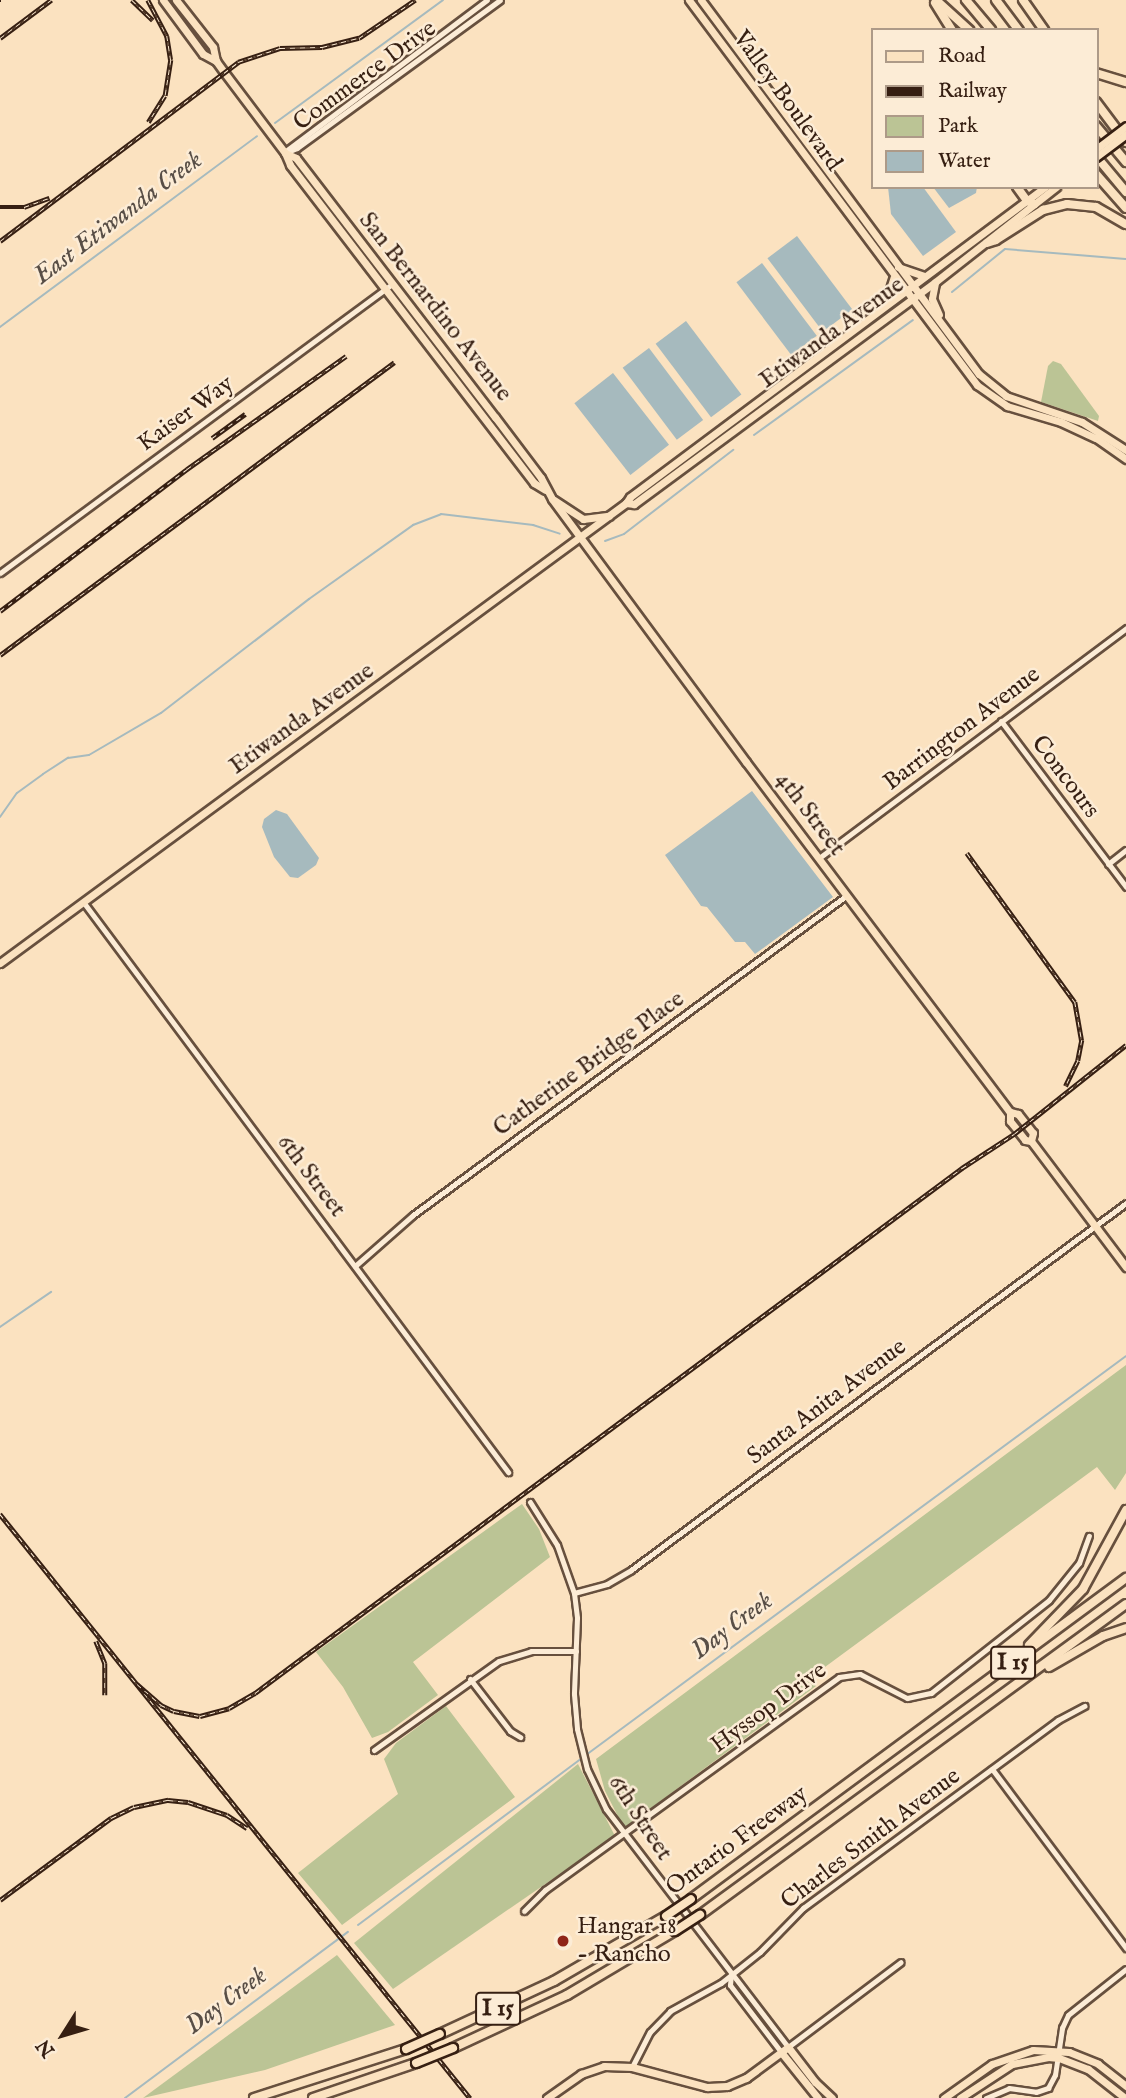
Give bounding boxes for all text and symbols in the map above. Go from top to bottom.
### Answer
street label: Commerce Drive [288,15,442,137]
street label: Valley Boulevard [726,25,848,177]
legend [870,28,1098,189]
text: Road [938,43,985,70]
text: Railway [938,78,1007,105]
text: Park [938,113,978,140]
water label: East Etiwanda Creek [28,145,208,291]
text: Water [938,148,990,175]
street label: San Bernardino Avenue [352,207,518,407]
street label: Etiwanda Avenue [754,271,910,395]
street label: Kaiser Way [133,370,239,458]
street label: Etiwanda Avenue [224,657,380,781]
street label: Barrington Avenue [878,661,1046,797]
street label: Concours [1025,730,1105,824]
street label: 4th Street [769,766,851,862]
street label: Catherine Bridge Place [488,985,690,1143]
street label: 6th Street [271,1129,351,1223]
street label: Santa Anita Avenue [742,1333,912,1471]
water label: Day Creek [685,1585,779,1667]
road number: I 15 [988,1644,1038,1682]
street label: Hyssop Drive [706,1656,832,1760]
street label: Charles Smith Avenue [776,1762,966,1916]
street label: 6th Street [602,1770,678,1866]
street label: Ontario Freeway [661,1780,813,1902]
place label: Hangar 18 - Rancho [577,1913,677,1969]
marker: Hangar 18 - Rancho [555,1933,571,1949]
water label: Day Creek [179,1960,273,2042]
road number: I 15 [474,1990,522,2028]
north arrow [28,2000,98,2070]
text: N [32,2034,61,2061]

